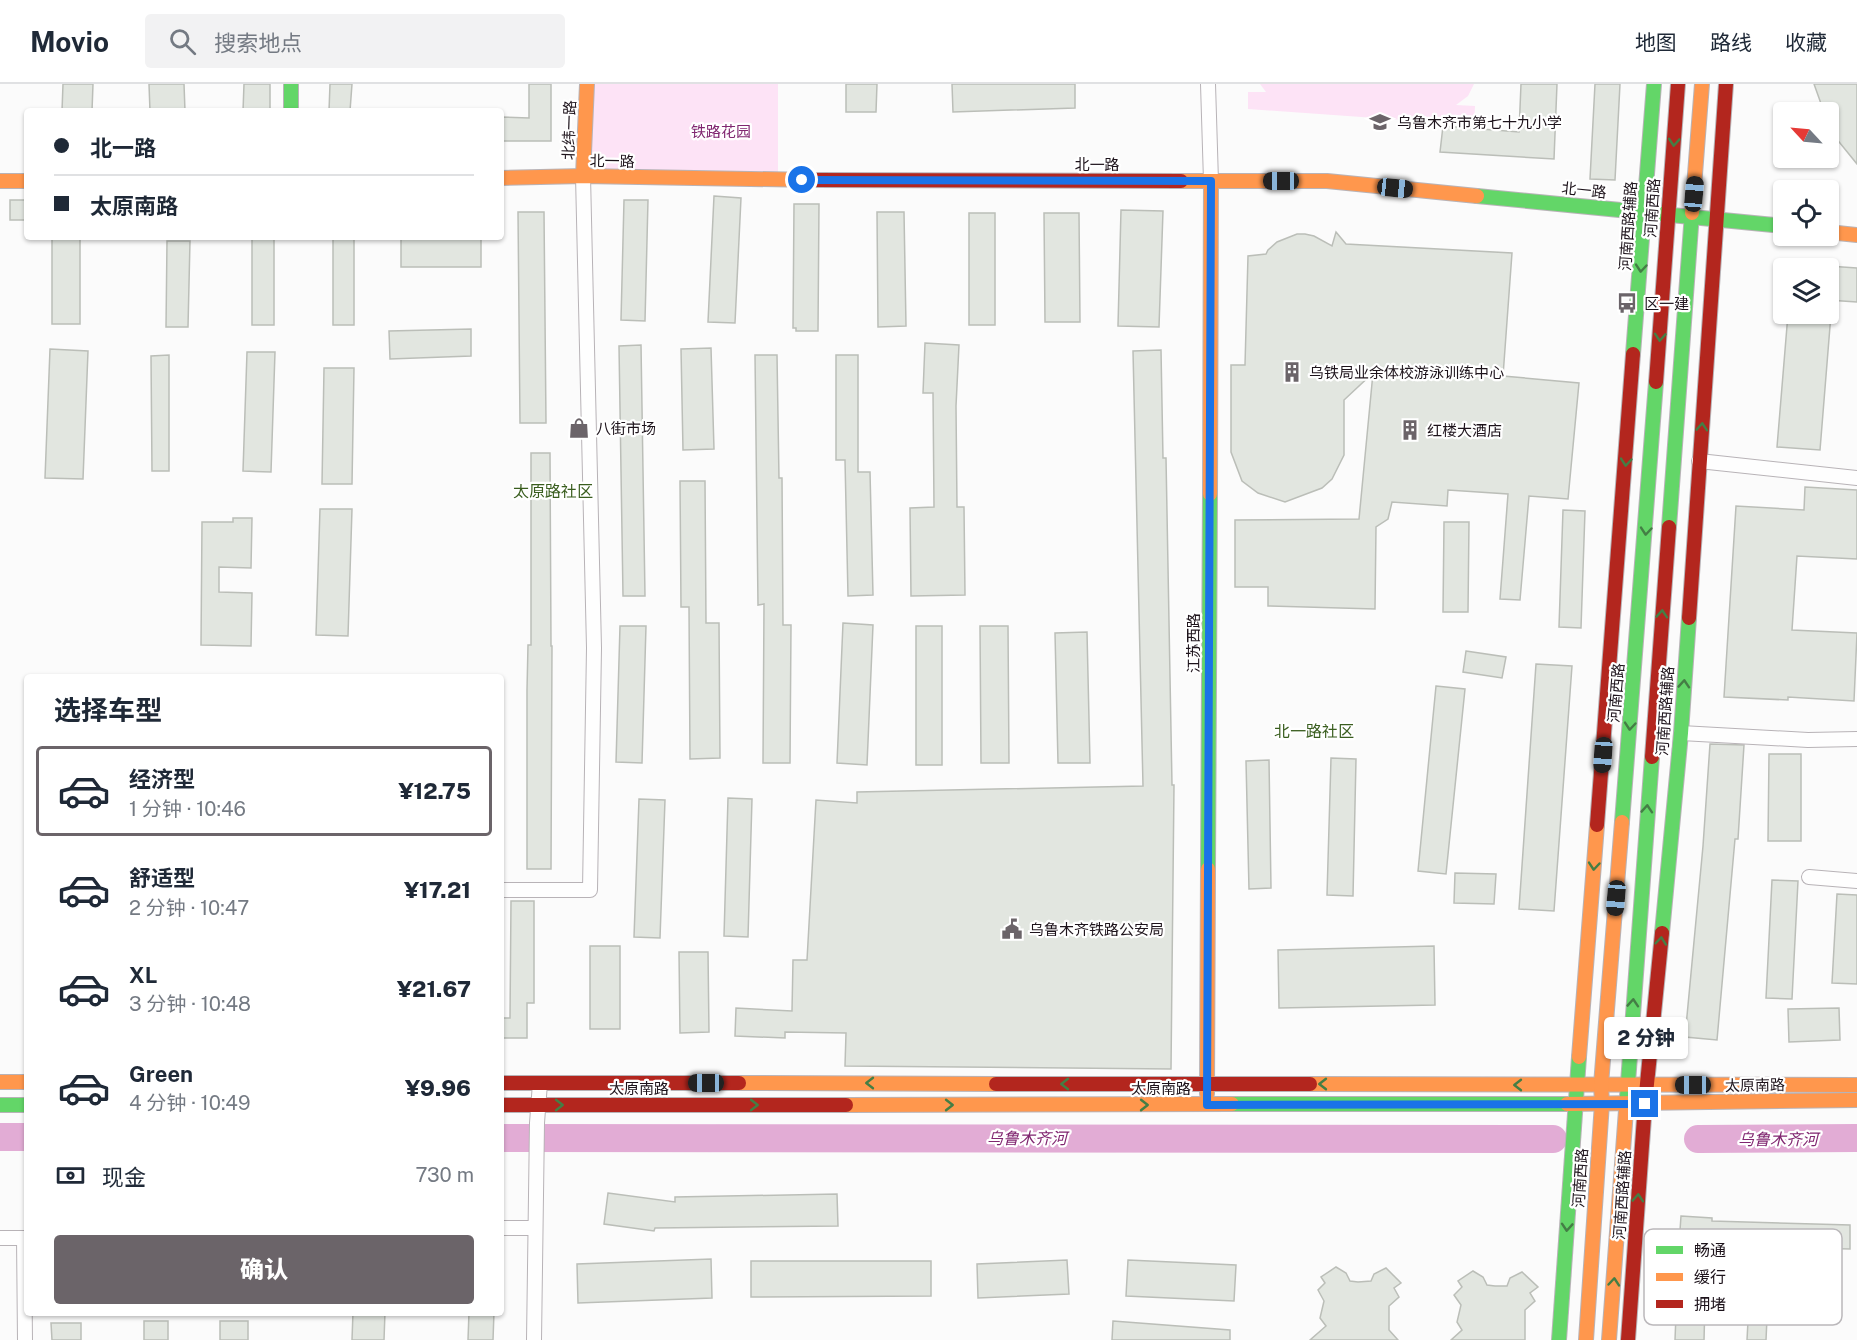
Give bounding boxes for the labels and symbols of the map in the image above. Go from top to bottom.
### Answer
street label: 北纬一路 [559,100,579,160]
north arrow [1773,102,1839,168]
school or university icon: 乌鲁木齐市第七十九小学 [1368,110,1392,134]
place label: 乌鲁木齐市第七十九小学 [1397,114,1562,131]
park label: 铁路花园 [691,123,751,140]
one-way arrow [1668,138,1681,147]
street label: 北一路 [589,152,635,170]
street label: 北一路 [1074,156,1120,173]
route start [788,166,815,193]
car [1263,172,1299,190]
car [1683,175,1705,213]
car [1376,177,1414,199]
street label: 河南西路 [1641,177,1663,239]
street label: 北一路 [1561,179,1607,201]
street label: 河南西路辅路 [1616,181,1640,271]
one-way arrow [1635,263,1648,273]
bus stop icon: 区一建 [1615,291,1639,315]
place label: 区一建 [1644,295,1689,312]
one-way arrow [1653,332,1666,341]
building icon: 乌铁局业余体校游泳训练中心 [1280,360,1304,384]
place label: 乌铁局业余体校游泳训练中心 [1309,364,1504,381]
shop icon: 八街市场 [567,416,591,440]
building icon: 红楼大酒店 [1398,418,1422,442]
place label: 八街市场 [596,420,656,437]
place label: 红楼大酒店 [1427,422,1502,439]
one-way arrow [1695,422,1708,431]
one-way arrow [1620,458,1633,467]
district label: 太原路社区 [513,482,593,501]
one-way arrow [1640,527,1653,536]
one-way arrow [1655,610,1668,619]
street label: 江苏西路 [1185,613,1202,673]
street label: 河南西路 [1605,662,1627,724]
street label: 河南西路辅路 [1653,666,1677,756]
one-way arrow [1677,679,1690,689]
one-way arrow [1624,721,1637,730]
district label: 北一路社区 [1274,722,1354,741]
car [1593,736,1613,774]
one-way arrow [1640,804,1653,813]
one-way arrow [1588,862,1601,871]
car [1605,879,1627,917]
public building icon: 乌鲁木齐铁路公安局 [1000,917,1024,941]
place label: 乌鲁木齐铁路公安局 [1029,921,1164,938]
one-way arrow [1654,936,1667,945]
one-way arrow [1626,999,1639,1008]
callout: 2 分钟 [1603,1017,1687,1059]
car [688,1074,724,1092]
car [1675,1076,1711,1094]
street label: 太原南路 [1725,1076,1785,1094]
one-way arrow [866,1077,875,1089]
one-way arrow [1061,1078,1070,1090]
one-way arrow [1319,1078,1328,1090]
one-way arrow [1514,1079,1523,1091]
street label: 太原南路 [609,1080,669,1097]
street label: 太原南路 [1131,1080,1191,1097]
route end [1631,1090,1658,1117]
one-way arrow [555,1099,564,1111]
one-way arrow [750,1099,759,1111]
one-way arrow [945,1099,954,1111]
one-way arrow [1140,1099,1149,1111]
water label: 乌鲁木齐河 [987,1129,1070,1148]
water label: 乌鲁木齐河 [1738,1130,1821,1149]
street label: 河南西路 [1569,1147,1591,1209]
street label: 河南西路辅路 [1610,1150,1634,1240]
one-way arrow [1631,1193,1644,1202]
one-way arrow [1561,1222,1574,1231]
legend [1644,1229,1842,1325]
text: 畅通 [1694,1241,1726,1260]
text: 缓行 [1694,1268,1726,1287]
one-way arrow [1607,1277,1620,1286]
text: 拥堵 [1694,1295,1726,1314]

